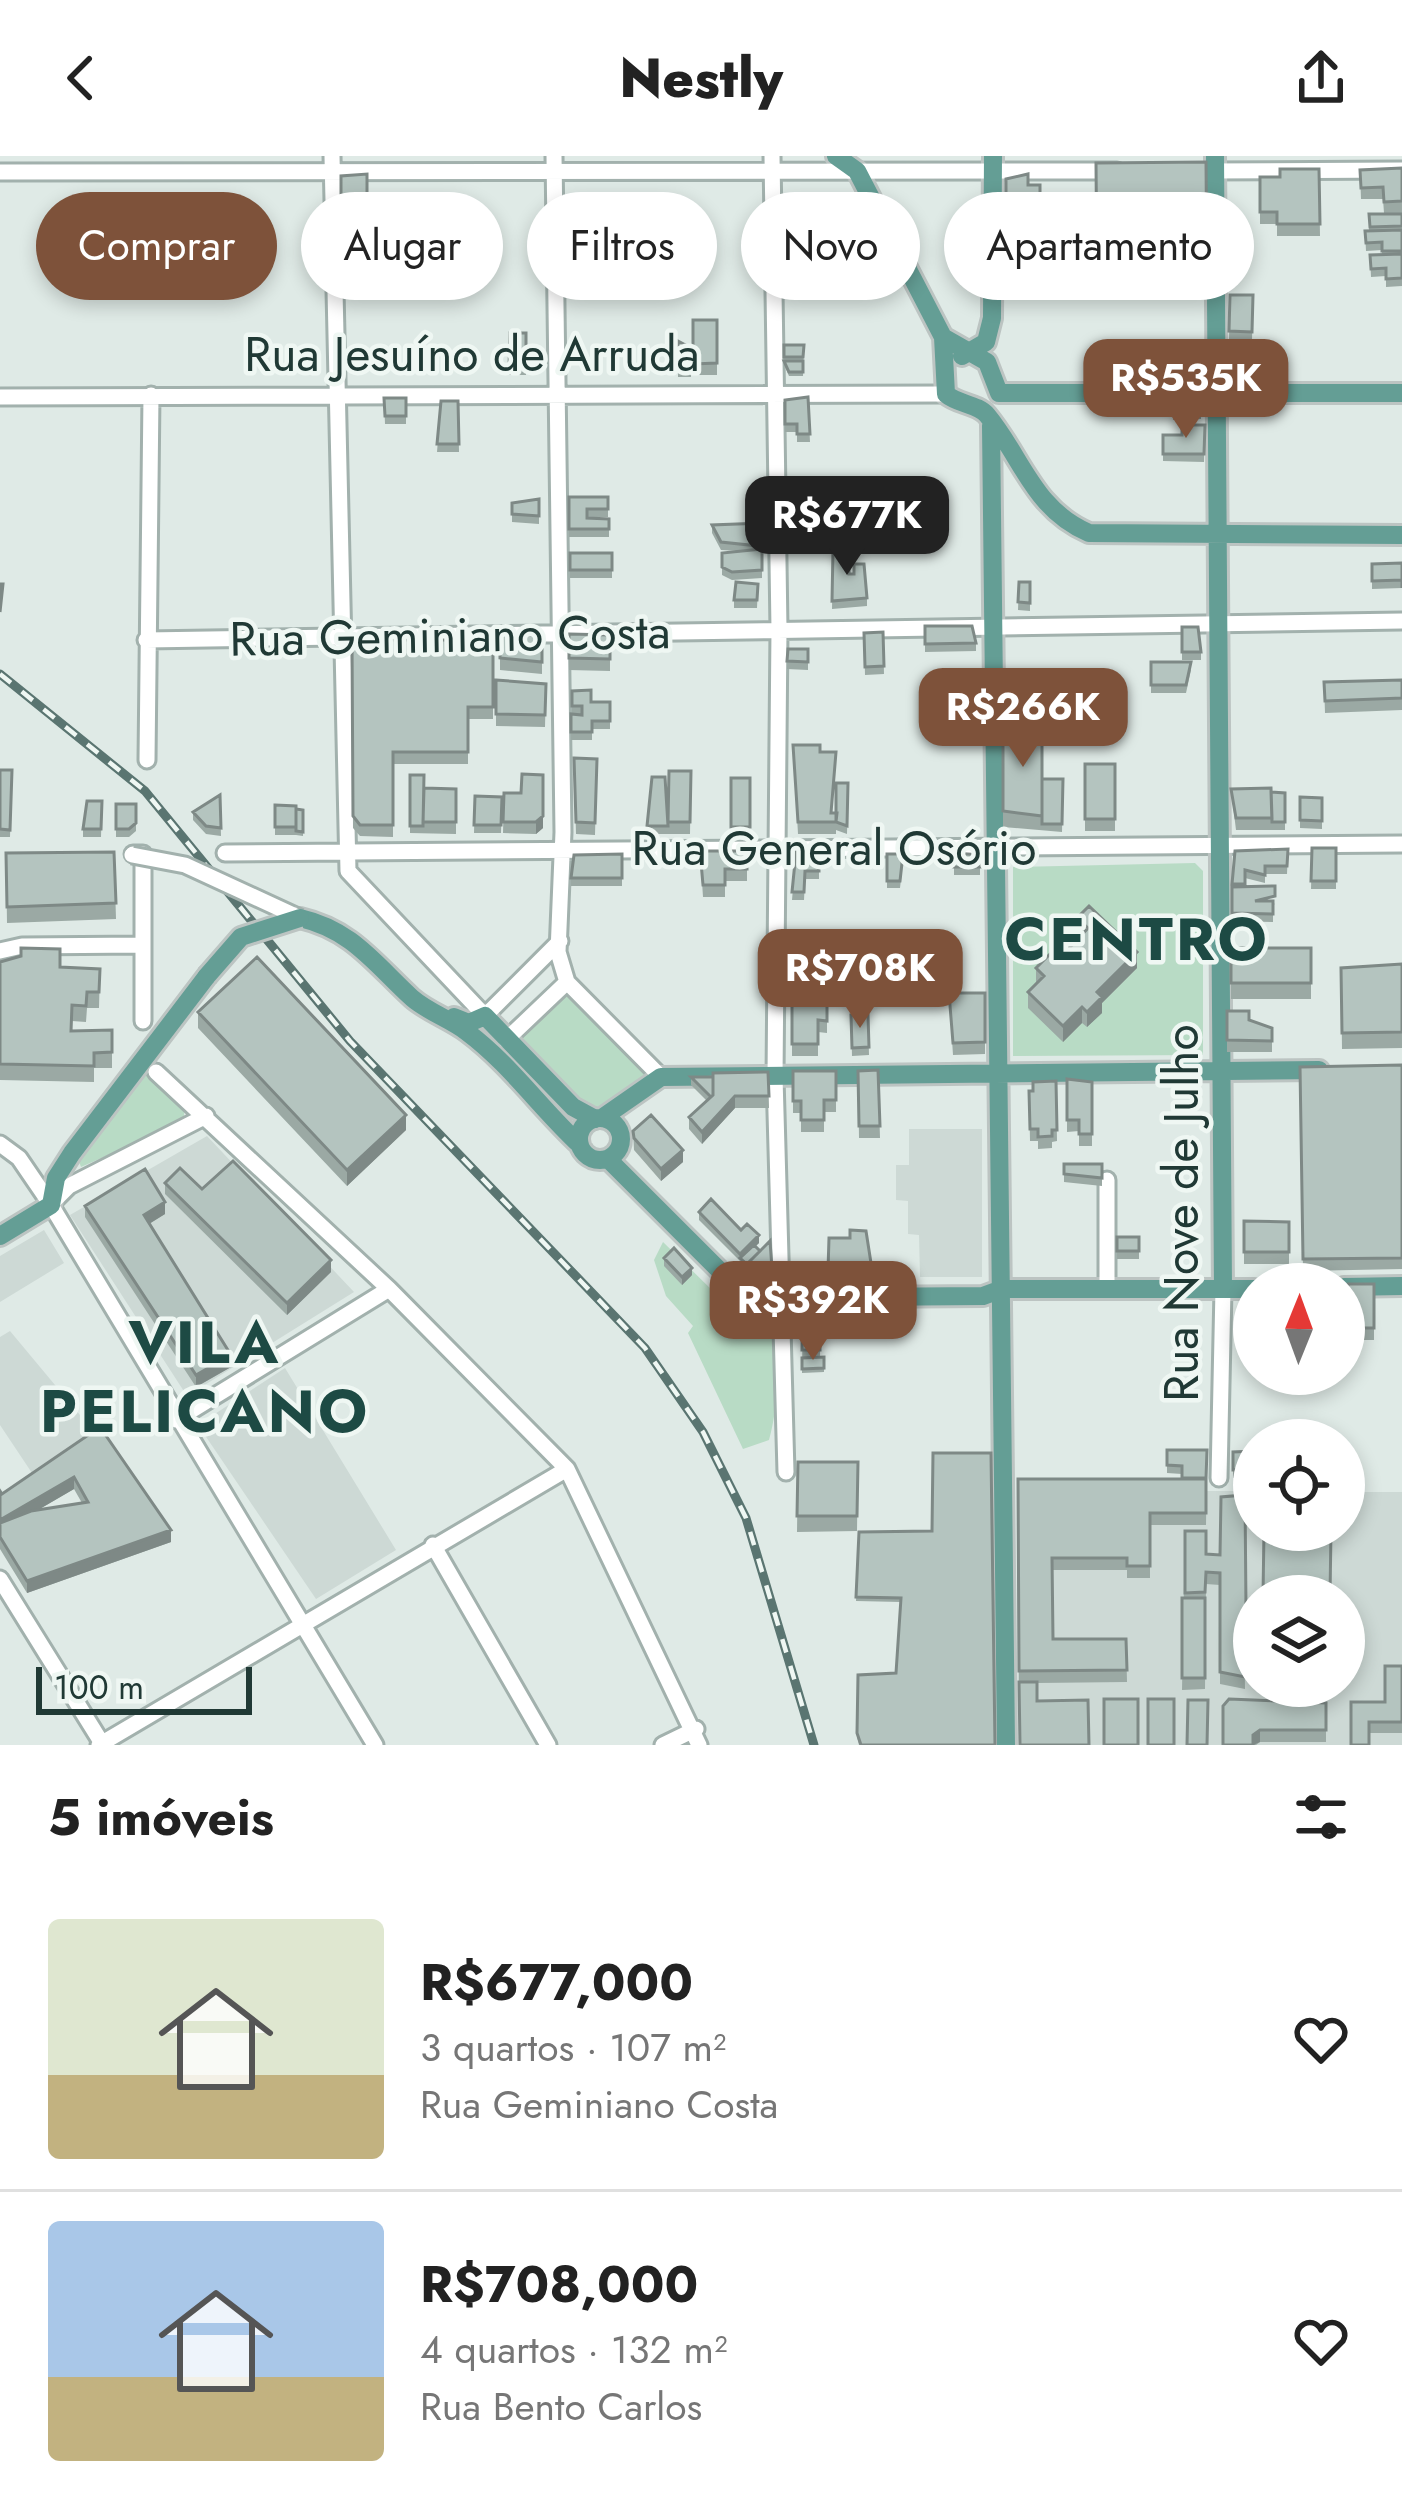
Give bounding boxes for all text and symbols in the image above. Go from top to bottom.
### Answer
text: Nestly [619,39,783,117]
icon: back [48,45,114,111]
icon: share [1288,45,1354,111]
chip: Comprar [36,192,277,300]
chip: Alugar [301,192,503,300]
chip: Filtros [527,192,717,300]
chip: Novo [741,192,920,300]
chip: Apartamento [944,192,1254,300]
street label: Rua Jesuíno de Arruda [244,320,700,389]
pin: R$535K [1088,339,1284,441]
text: R$535K [1110,349,1262,406]
pin: R$677K [749,476,945,578]
text: R$677K [772,486,922,543]
street label: Rua Geminiano Costa [229,597,671,674]
pin: R$266K [925,668,1121,770]
text: R$266K [946,678,1100,735]
street label: Rua General Osório [631,814,1037,883]
district label: CENTRO [1004,896,1270,983]
pin: R$708K [762,929,958,1031]
text: R$708K [785,939,935,996]
street label: Rua Nove de Julho [1147,1024,1216,1402]
pin: R$392K [715,1261,911,1363]
north arrow [1233,1263,1365,1395]
map controls [1233,1263,1365,1707]
text: R$392K [737,1271,889,1328]
district label: VILA PELICANO [40,1299,370,1455]
button: locate [1233,1419,1365,1551]
button: layers [1233,1575,1365,1707]
scale bar [36,1661,252,1714]
text: 100 m [54,1664,144,1711]
text: 5 imóveis [48,1780,274,1854]
icon: filters [1288,1784,1354,1850]
text: R$677,000 [420,1945,693,2019]
icon: home [144,1967,288,2111]
icon: heart [1288,2006,1354,2072]
text: 3 quartos · 107 m² [420,2019,726,2076]
text: Rua Geminiano Costa [420,2076,778,2133]
text: R$708,000 [420,2247,698,2321]
icon: home [144,2269,288,2413]
icon: heart [1288,2308,1354,2374]
text: 4 quartos · 132 m² [420,2321,727,2378]
text: Rua Bento Carlos [420,2378,702,2435]

